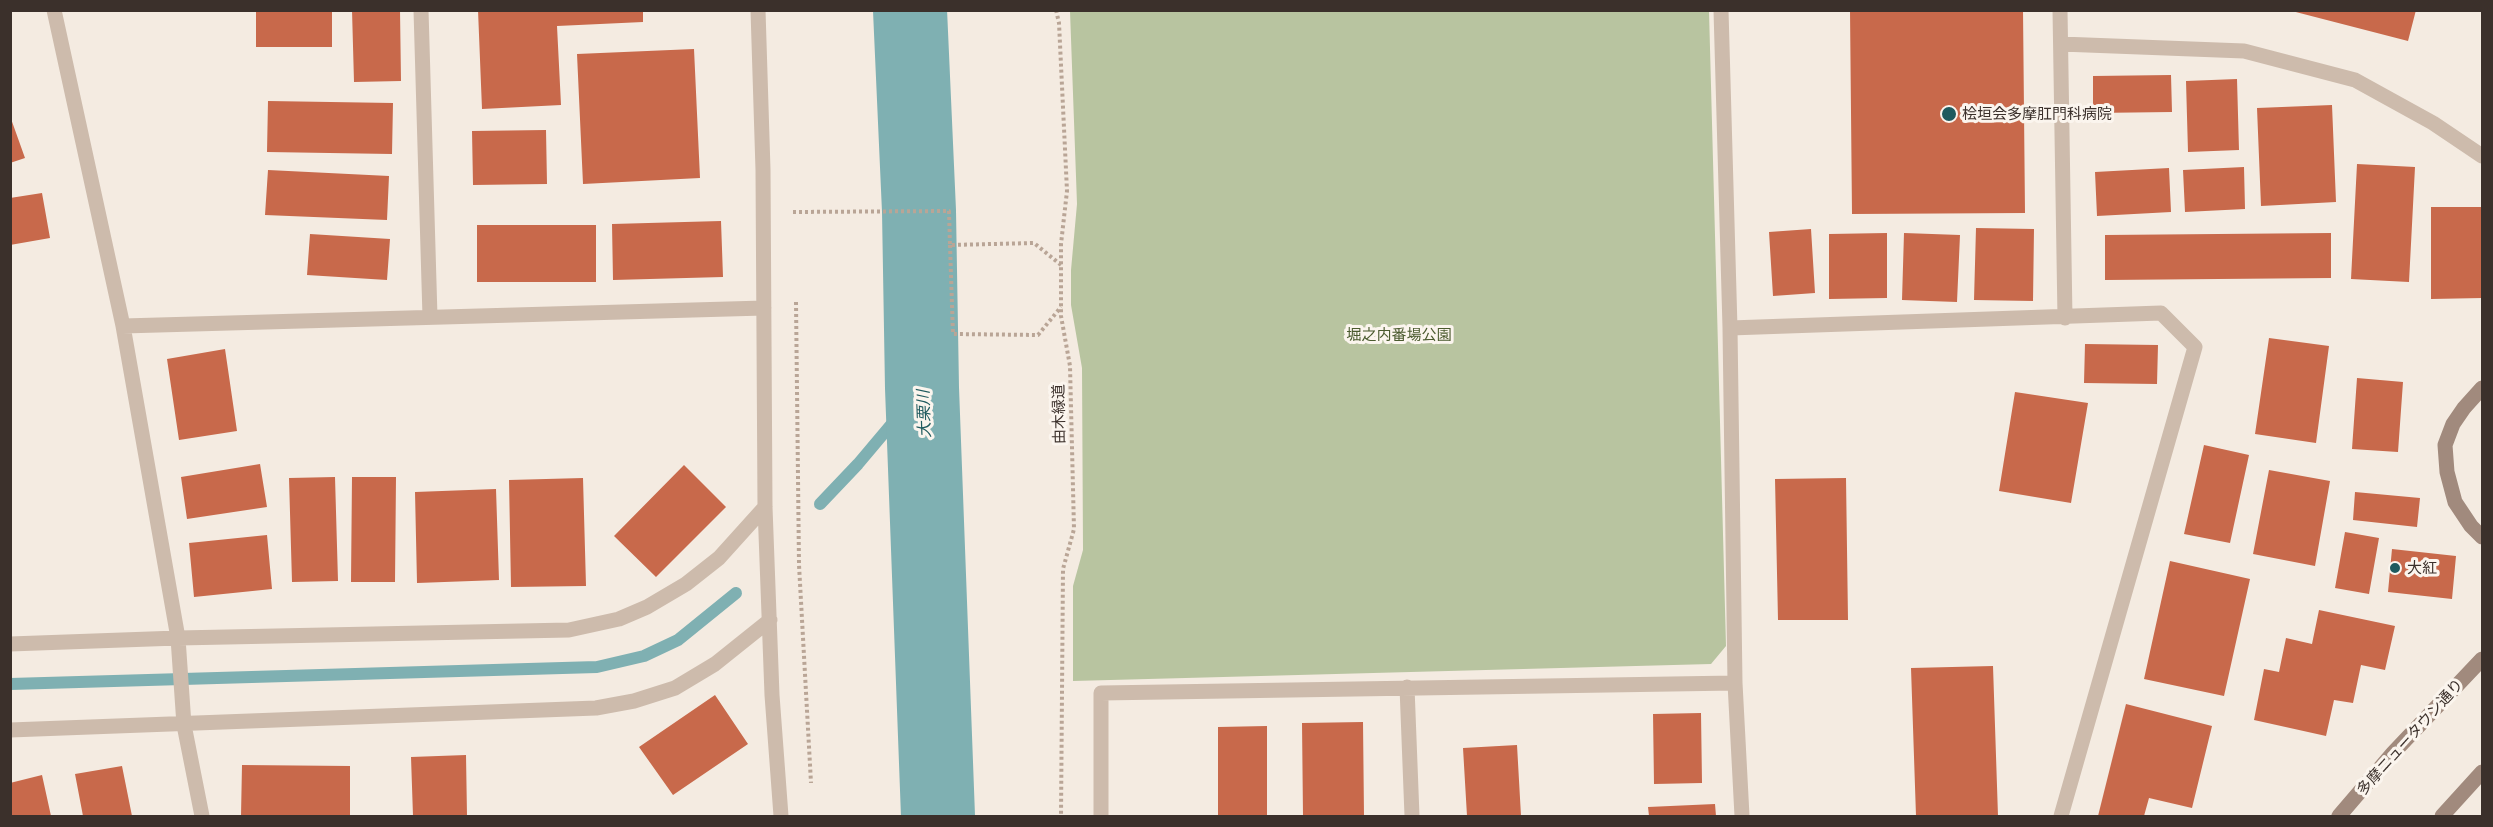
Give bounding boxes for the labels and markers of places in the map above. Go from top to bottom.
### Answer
marker: 桧垣会多摩肛門科病院 [1940,105,1958,123]
place label: 桧垣会多摩肛門科病院 [1962,105,2112,123]
place label: 大紅 [2407,559,2437,577]
marker: 大紅 [2388,561,2402,575]

